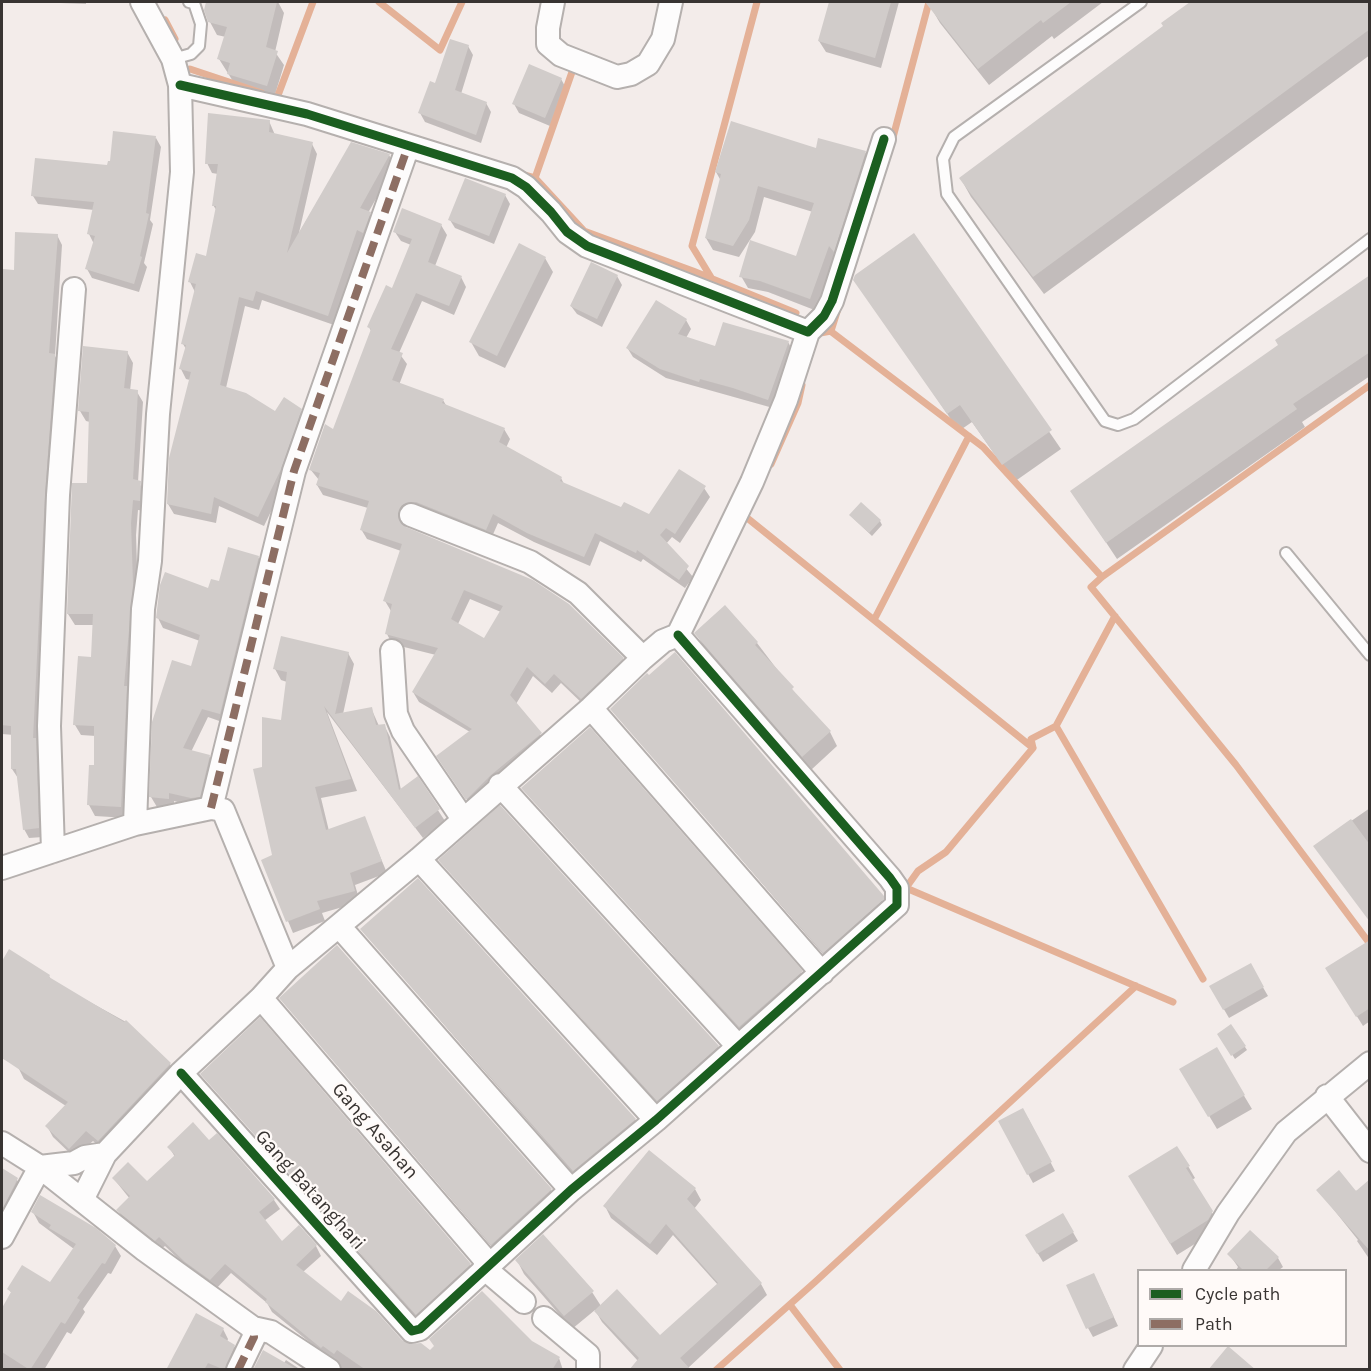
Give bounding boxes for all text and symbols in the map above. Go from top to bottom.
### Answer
street label: Gang Asahan [327,1078,423,1184]
street label: Gang Batanghari [250,1125,370,1255]
legend [1137,1269,1347,1347]
text: Cycle path [1195,1283,1280,1305]
text: Path [1195,1313,1233,1335]

